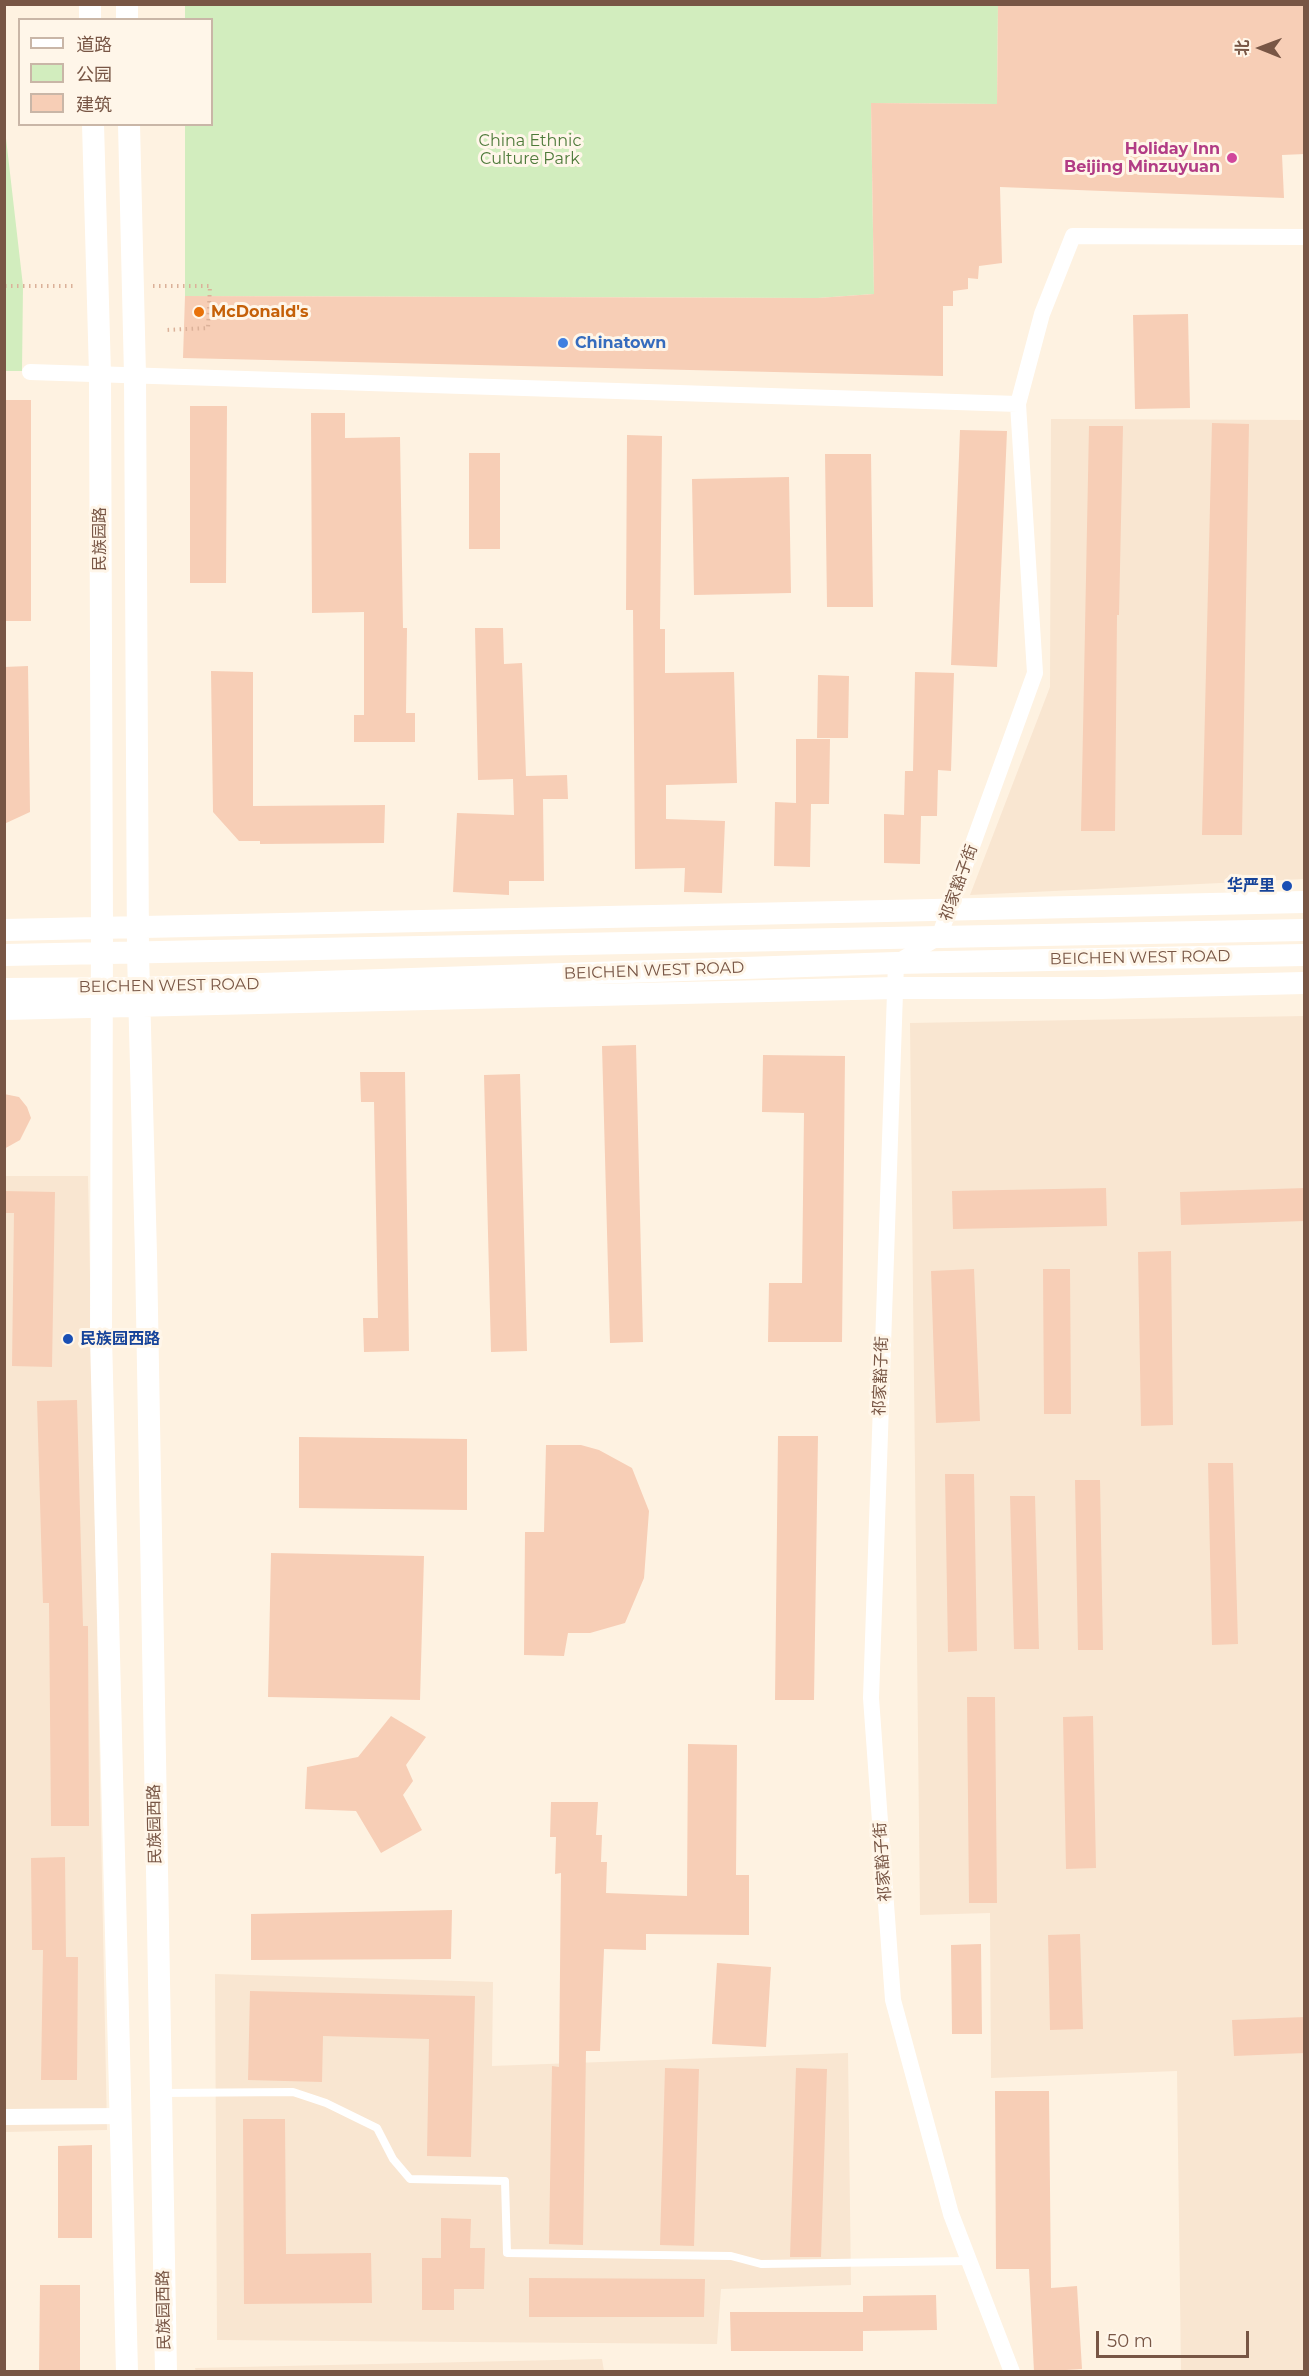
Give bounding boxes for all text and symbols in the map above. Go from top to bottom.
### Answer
legend [18,18,213,126]
north arrow [1231,18,1291,78]
text: 道路 [76,34,112,56]
text: 北 [1233,40,1252,56]
text: 公园 [76,64,112,86]
text: 建筑 [76,94,112,116]
park label: China Ethnic Culture Park [479,131,581,169]
place label: Holiday Inn Beijing Minzuyuan [1064,139,1220,177]
marker: Holiday Inn Beijing Minzuyuan [1225,151,1239,165]
place label: McDonald's [211,302,308,322]
marker: McDonald's [192,305,206,319]
place label: Chinatown [575,333,666,353]
marker: Chinatown [556,336,570,350]
street label: 民族园路 [90,507,110,571]
street label: 祁家豁子街 [936,842,982,924]
place label: 华严里 [1227,876,1275,896]
marker: 华严里 [1280,879,1294,893]
street label: BEICHEN WEST ROAD [1050,947,1230,969]
street label: BEICHEN WEST ROAD [563,958,745,984]
street label: BEICHEN WEST ROAD [79,975,259,997]
place label: 民族园西路 [80,1329,160,1349]
marker: 民族园西路 [61,1332,75,1346]
street label: 祁家豁子街 [870,1336,892,1416]
street label: 民族园西路 [145,1784,165,1864]
street label: 祁家豁子街 [871,1821,895,1903]
street label: 民族园西路 [154,2270,174,2350]
scale bar [1099,2319,1252,2357]
text: 50 m [1107,2330,1153,2352]

